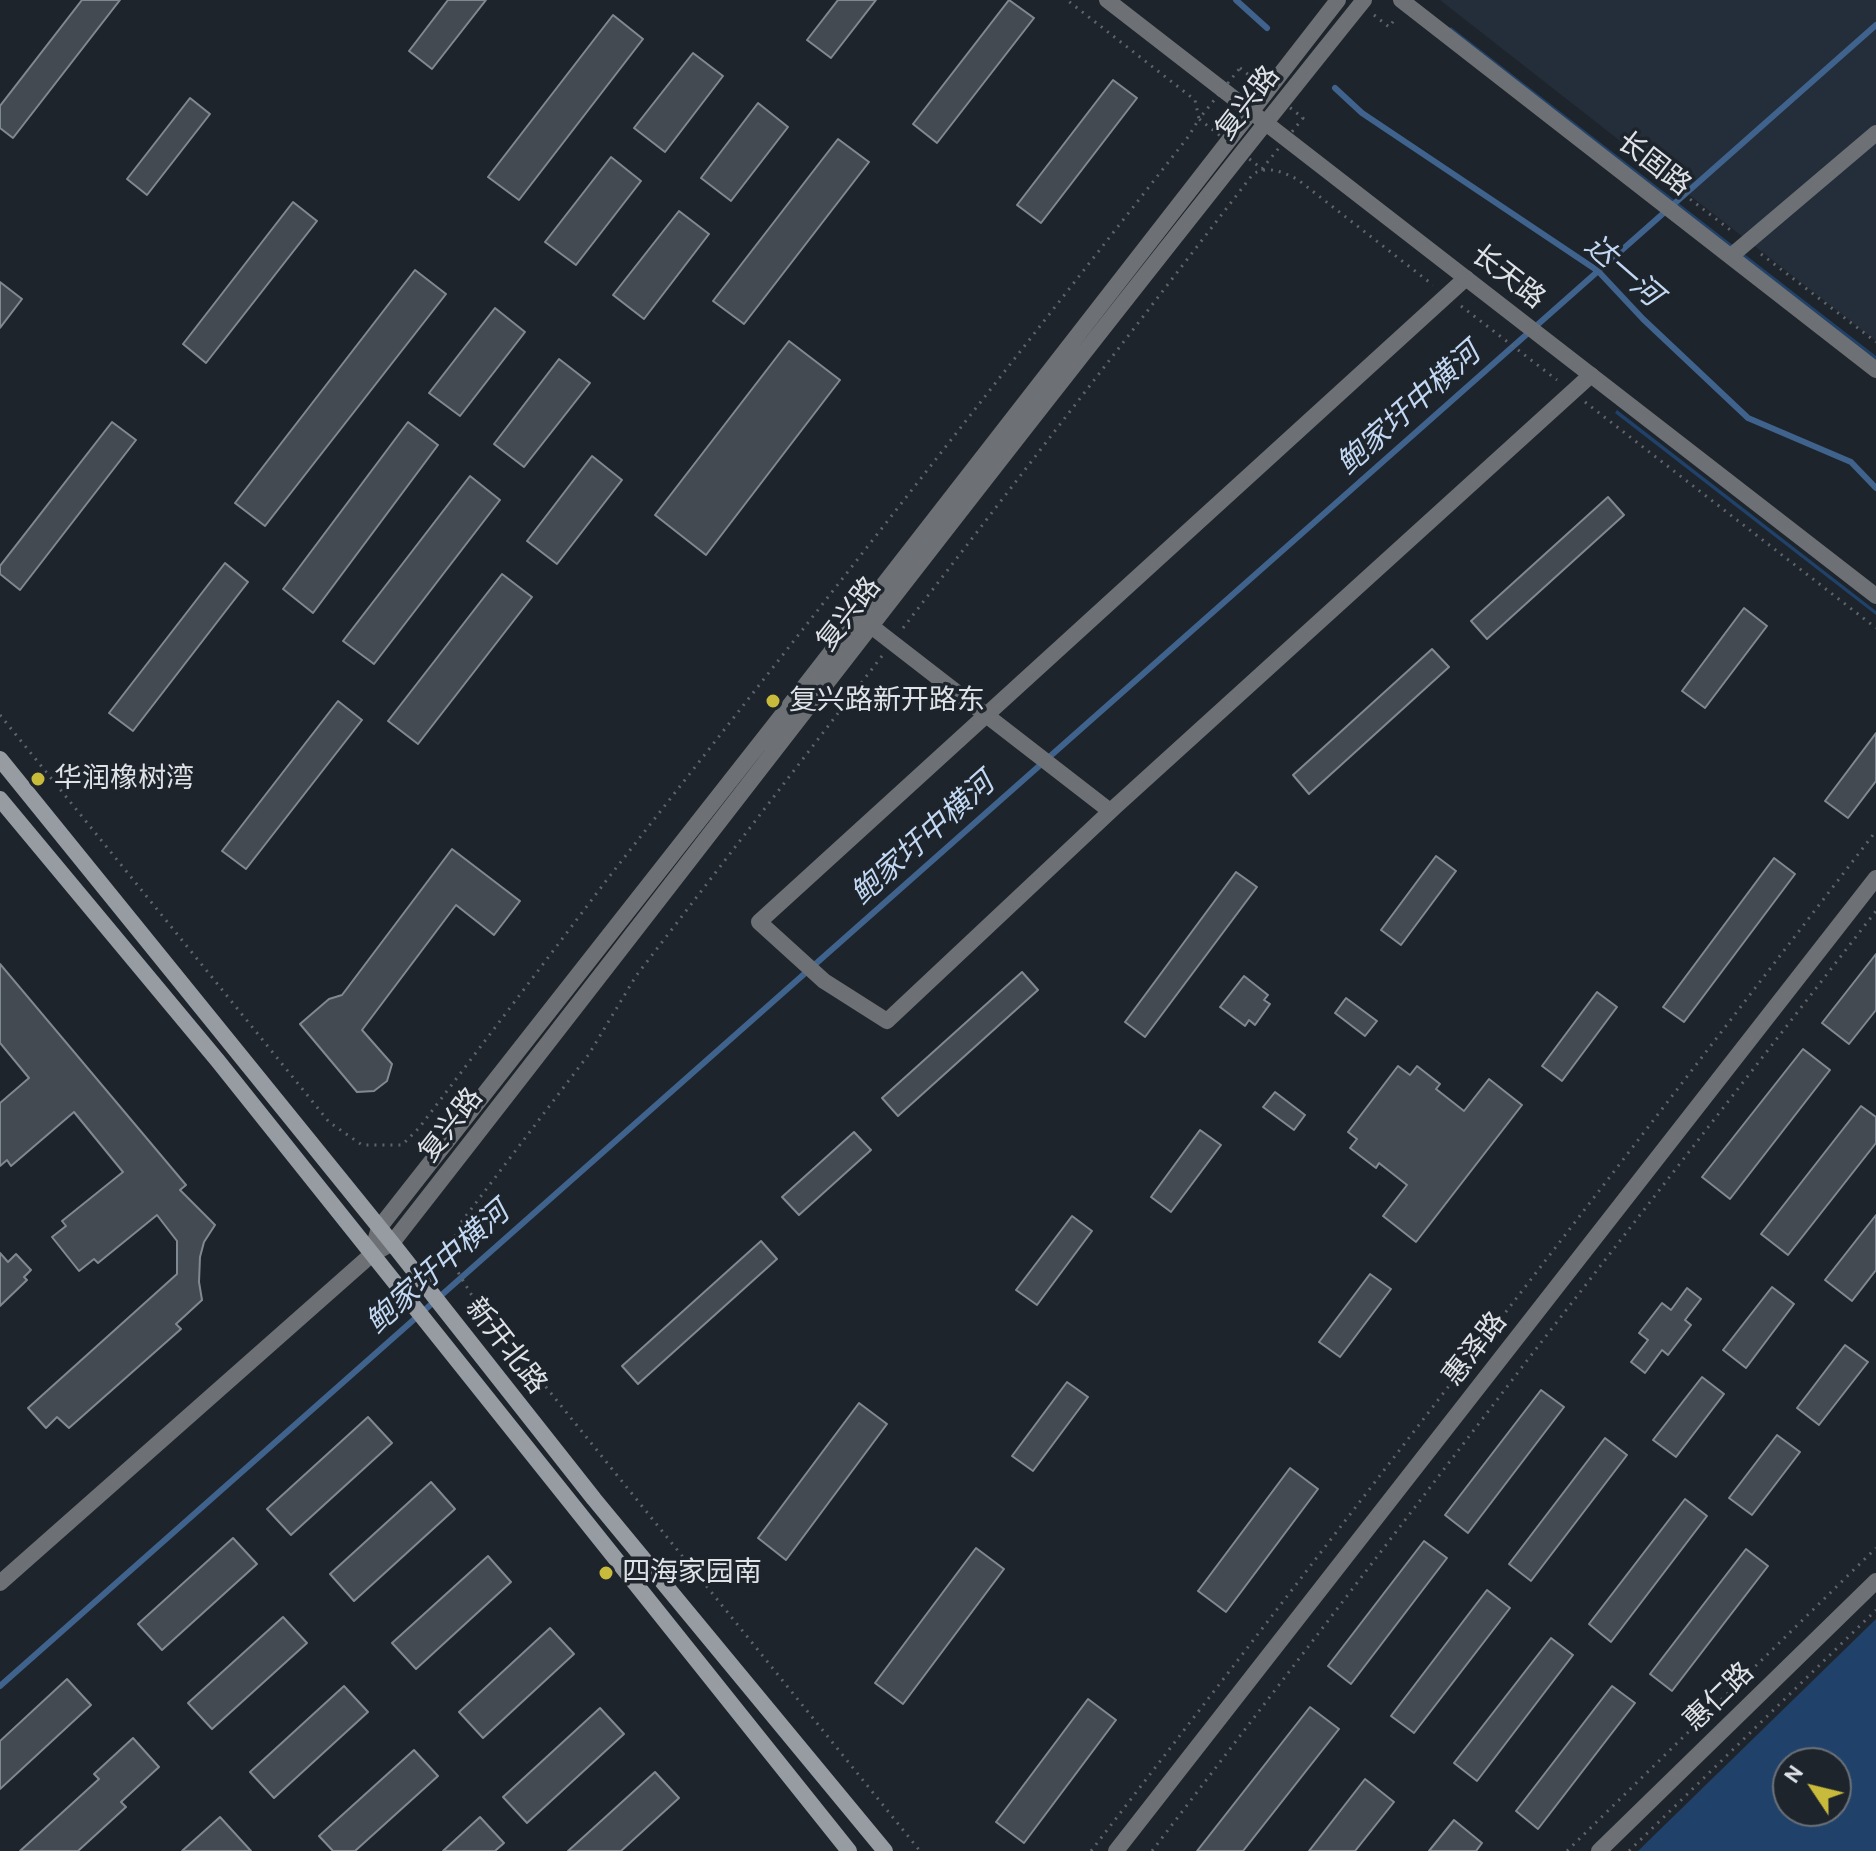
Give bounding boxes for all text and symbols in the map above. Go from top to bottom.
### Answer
street label: 复兴路 [1209,60,1287,146]
street label: 长固路 [1611,125,1697,203]
water label: 达一河 [1577,228,1669,314]
street label: 长天路 [1465,238,1551,316]
water label: 鲍家圩中横河 [1330,335,1488,483]
street label: 复兴路 [810,571,888,657]
place label: 复兴路新开路东 [789,684,985,718]
marker: 复兴路新开路东 [764,692,782,710]
place label: 华润橡树湾 [54,762,194,796]
water label: 鲍家圩中横河 [844,765,1002,913]
marker: 华润橡树湾 [29,770,47,788]
street label: 复兴路 [412,1082,490,1168]
water label: 鲍家圩中横河 [359,1194,517,1342]
street label: 新开北路 [458,1292,554,1400]
street label: 惠泽路 [1436,1306,1514,1392]
place label: 四海家园南 [622,1556,762,1590]
marker: 四海家园南 [597,1564,615,1582]
street label: 惠仁路 [1677,1656,1761,1738]
north arrow [1772,1747,1852,1827]
text: N [1778,1760,1809,1788]

